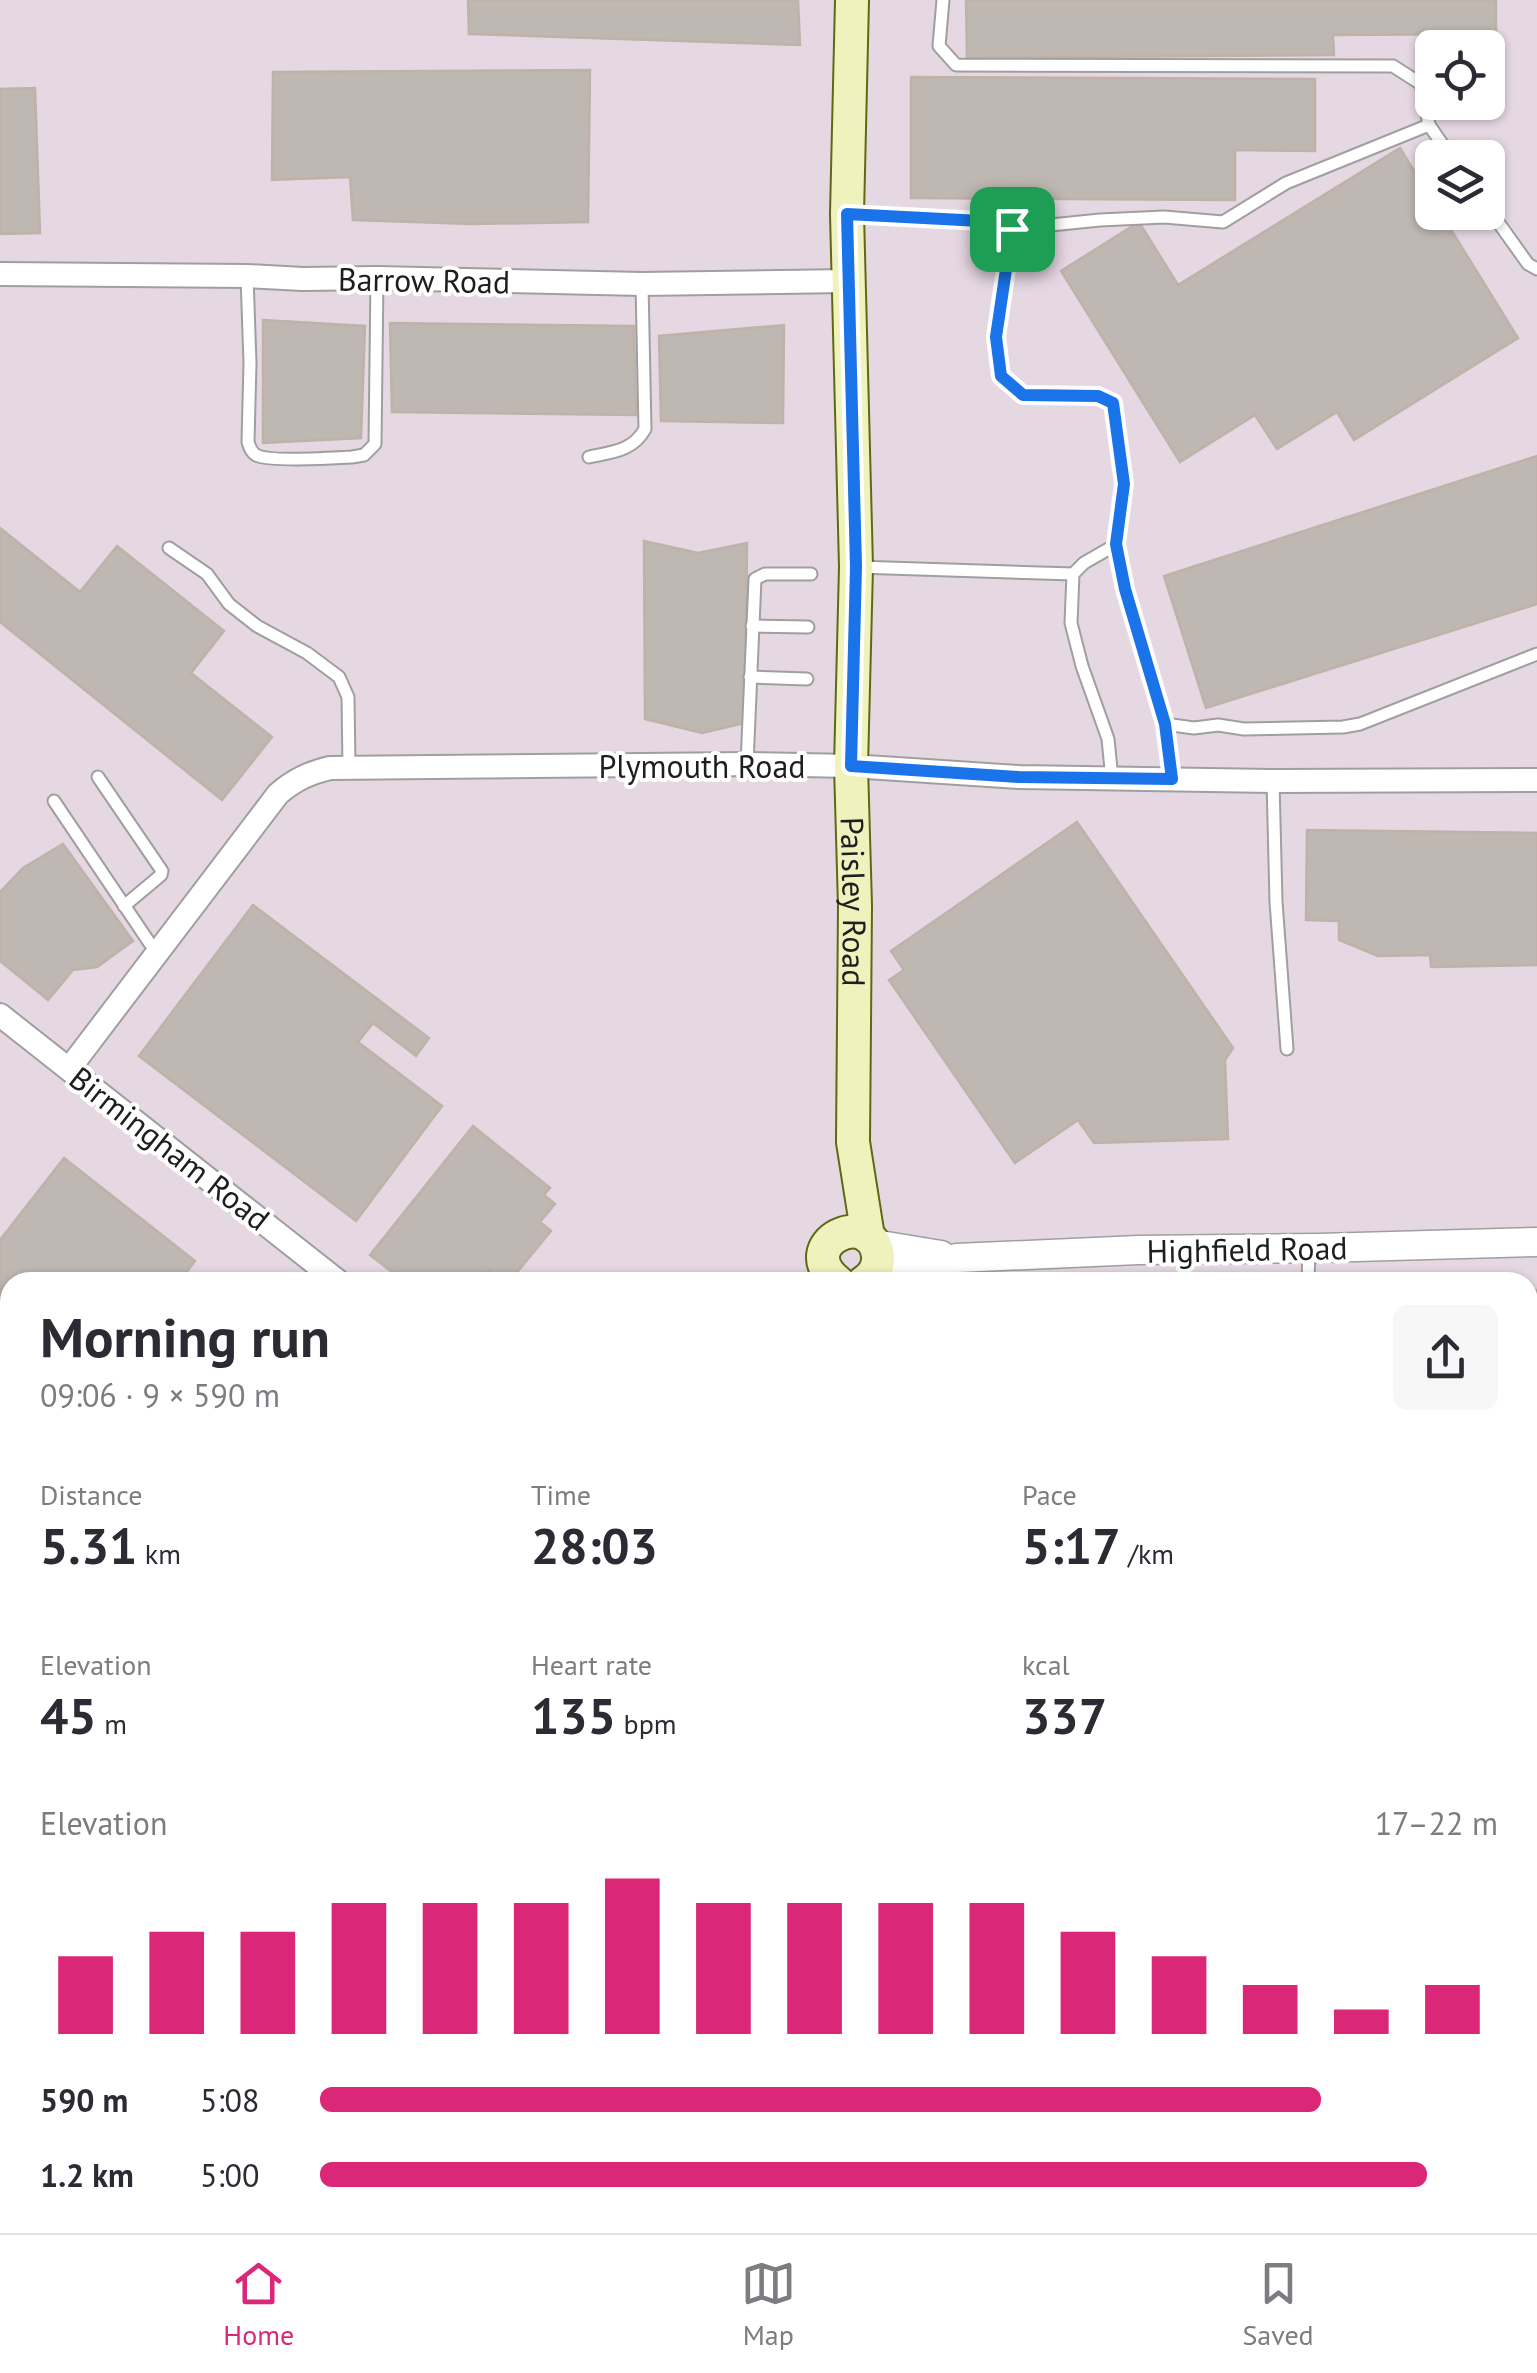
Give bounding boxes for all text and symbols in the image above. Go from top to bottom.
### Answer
map controls [1415,30,1505,230]
button: locate [1415,30,1505,120]
button: layers [1415,140,1505,230]
pin [970,187,1055,272]
icon: arrive [985,202,1040,257]
street label: Barrow Road [338,258,510,302]
street label: Plymouth Road [598,745,806,787]
street label: Paisley Road [831,816,876,987]
street label: Birmingham Road [61,1057,279,1239]
street label: Highfield Road [1146,1226,1348,1272]
text: Morning run [40,1301,330,1372]
button: share [1393,1305,1498,1410]
text: 09:06 · 9 × 590 m [40,1374,280,1416]
text: Distance [40,1476,143,1513]
text: Time [531,1476,591,1513]
text: Pace [1022,1476,1077,1513]
text: 5.31 [40,1513,137,1578]
text: 28:03 [531,1513,658,1578]
text: 5:17 [1022,1513,1121,1578]
text: km [137,1535,181,1572]
text: /km [1121,1535,1174,1572]
text: Elevation [40,1646,152,1683]
text: Heart rate [531,1646,652,1683]
text: kcal [1022,1646,1070,1683]
text: 45 [40,1683,97,1748]
text: 135 [531,1683,616,1748]
text: 337 [1022,1683,1107,1748]
text: m [97,1705,127,1742]
text: bpm [616,1705,677,1742]
text: Elevation [40,1802,167,1844]
text: 17–22 m [1375,1802,1498,1844]
text: 590 m [40,2079,128,2121]
text: 5:08 [200,2079,259,2121]
text: 1.2 km [40,2154,134,2196]
text: 5:00 [200,2154,259,2196]
tab: Home [223,2256,294,2353]
tab: Map [741,2256,796,2353]
tab: Saved [1242,2256,1314,2353]

